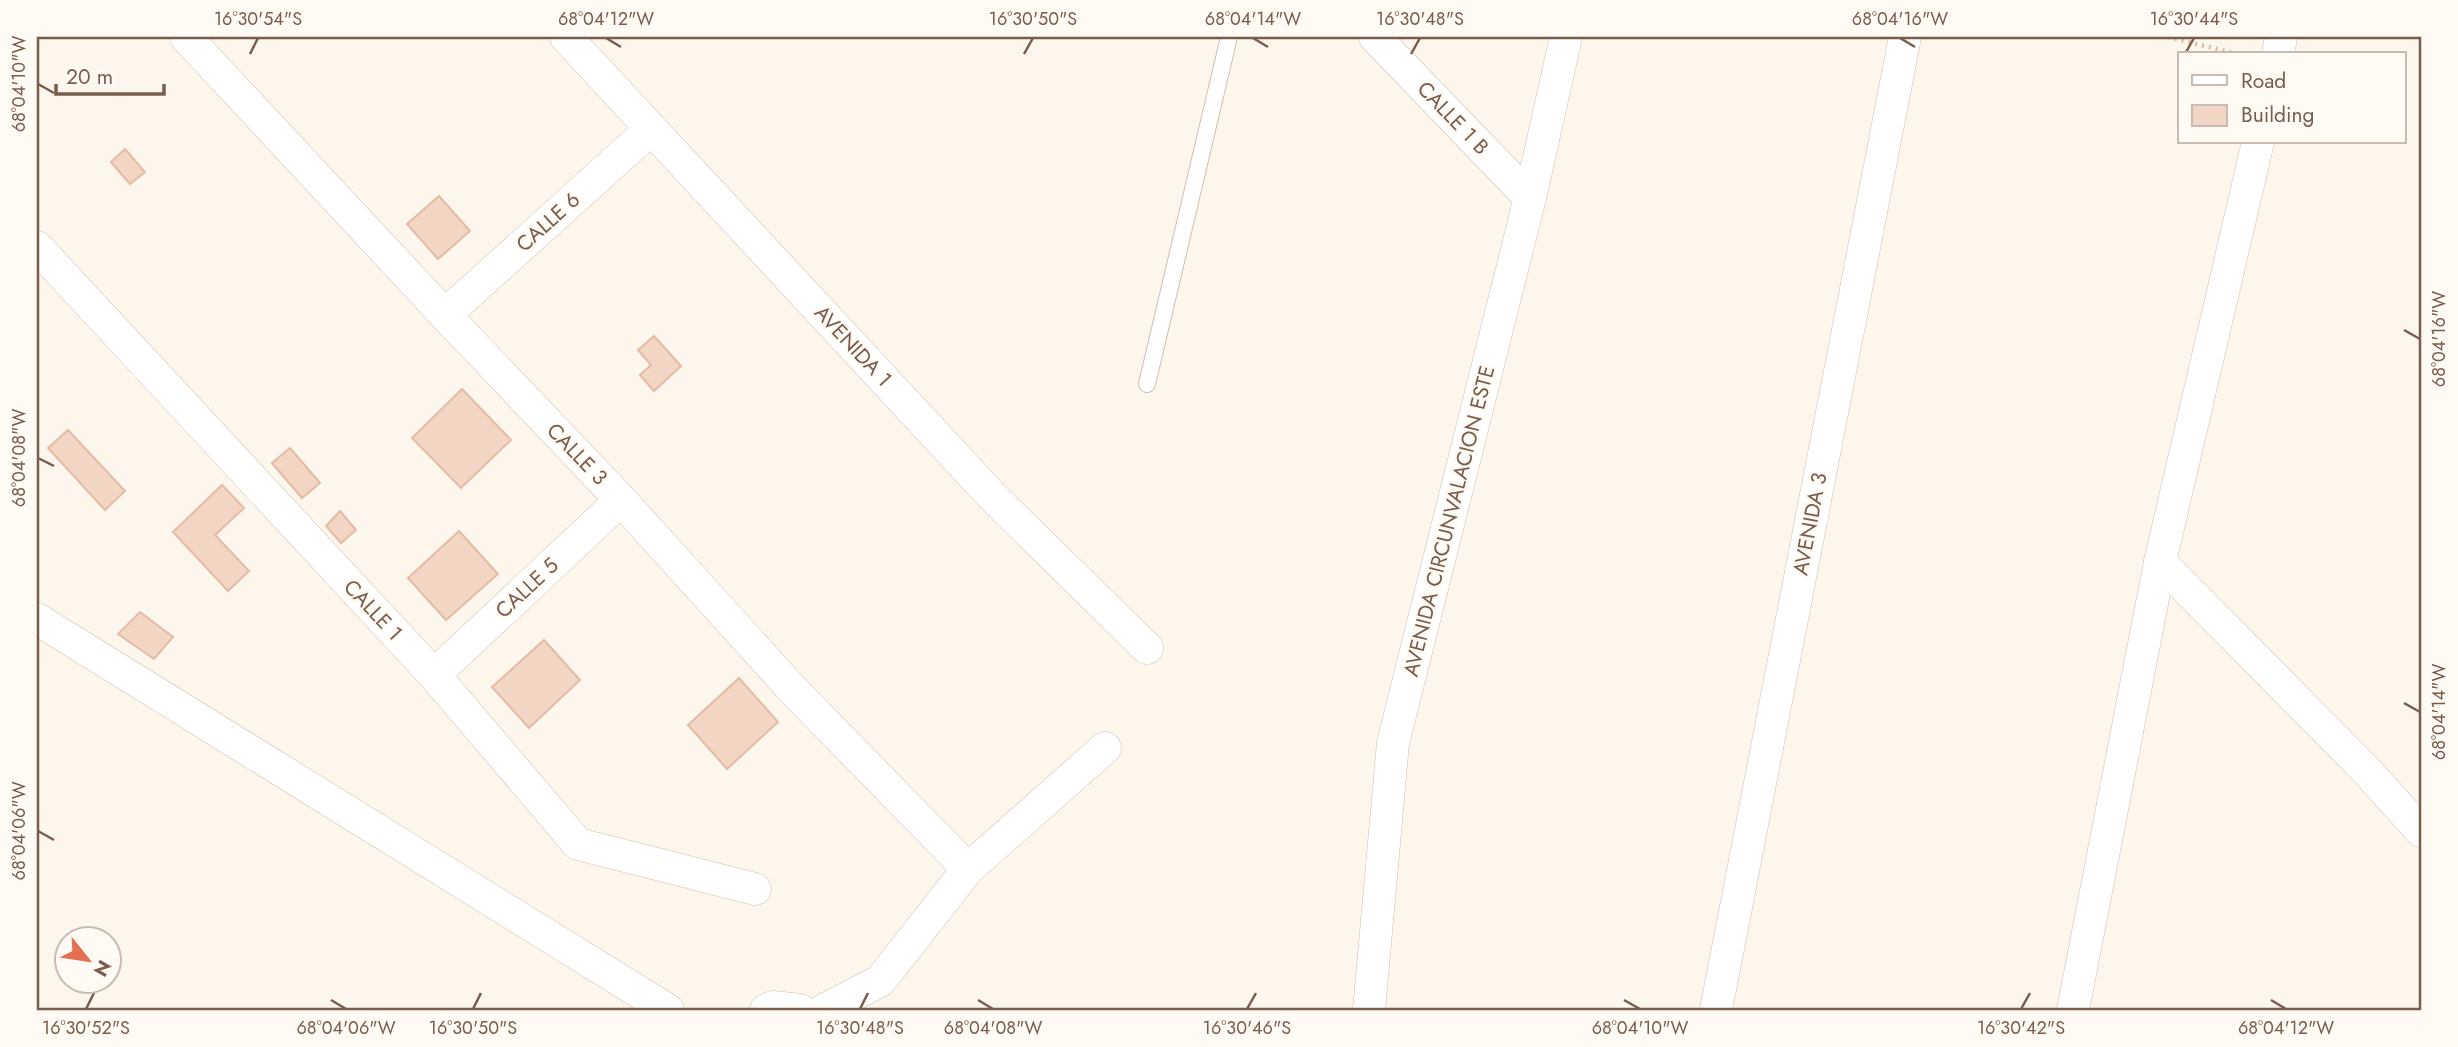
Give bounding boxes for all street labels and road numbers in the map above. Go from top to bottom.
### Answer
street label: CALLE 1 B [1410,74,1496,162]
street label: CALLE 6 [509,185,587,259]
street label: AVENIDA 1 [807,299,899,393]
street label: AVENIDA CIRCUNVALACION ESTE [1396,362,1502,680]
street label: CALLE 3 [540,416,614,492]
street label: AVENIDA 3 [1785,470,1835,578]
street label: CALLE 5 [489,551,565,625]
street label: CALLE 1 [337,573,409,647]

